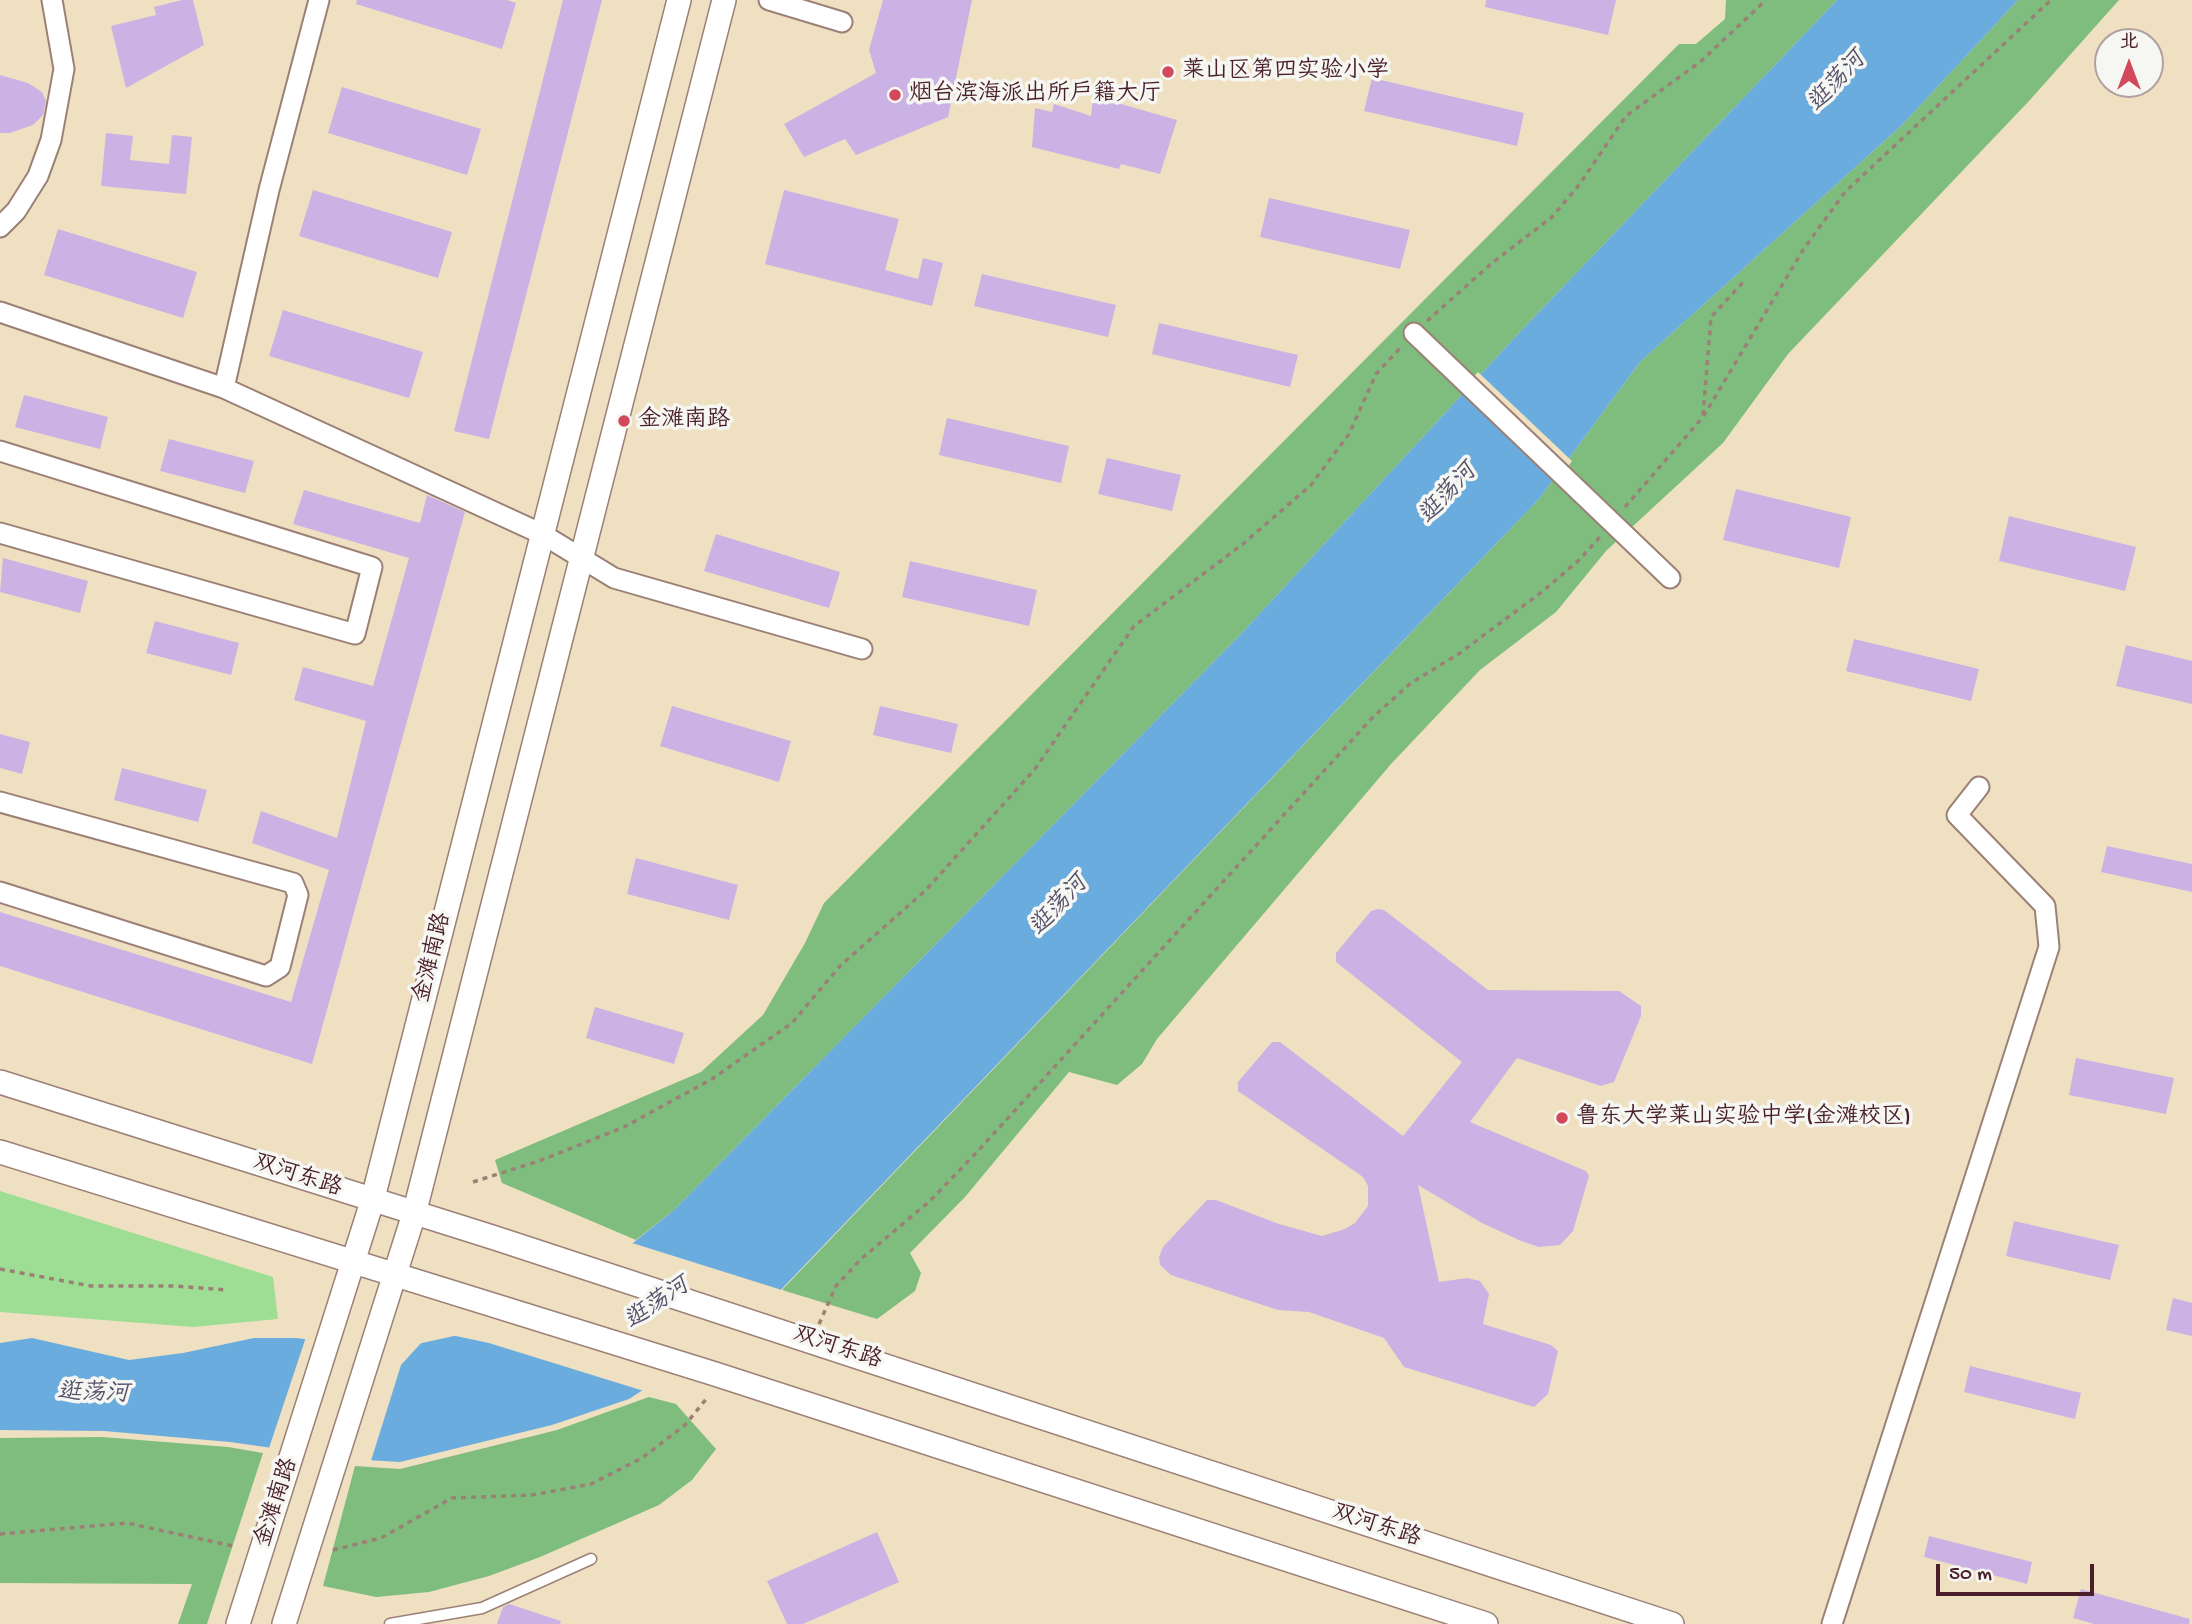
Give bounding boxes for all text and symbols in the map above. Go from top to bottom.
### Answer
north arrow [2094,28,2164,98]
text: 北 [2119,32,2139,55]
water label: 逛荡河 [1803,47,1873,119]
place label: 莱山区第四实验小学 [1182,58,1389,86]
marker: 莱山区第四实验小学 [1160,64,1176,80]
place label: 烟台滨海派出所户籍大厅 [909,81,1162,109]
marker: 烟台滨海派出所户籍大厅 [887,87,903,103]
place label: 金滩南路 [638,407,730,435]
marker: 金滩南路 [616,413,632,429]
water label: 逛荡河 [1414,459,1484,531]
water label: 逛荡河 [1025,871,1095,943]
street label: 金滩南路 [409,910,459,1006]
place label: 鲁东大学莱山实验中学(金滩校区) [1576,1104,1911,1132]
marker: 鲁东大学莱山实验中学(金滩校区) [1554,1110,1570,1126]
street label: 双河东路 [249,1150,345,1204]
water label: 逛荡河 [620,1273,696,1337]
street label: 双河东路 [789,1322,885,1376]
water label: 逛荡河 [57,1379,129,1411]
street label: 金滩南路 [251,1455,305,1551]
street label: 双河东路 [1328,1500,1424,1554]
scale bar [1940,1550,2098,1594]
text: 50 m [1949,1563,1992,1588]

